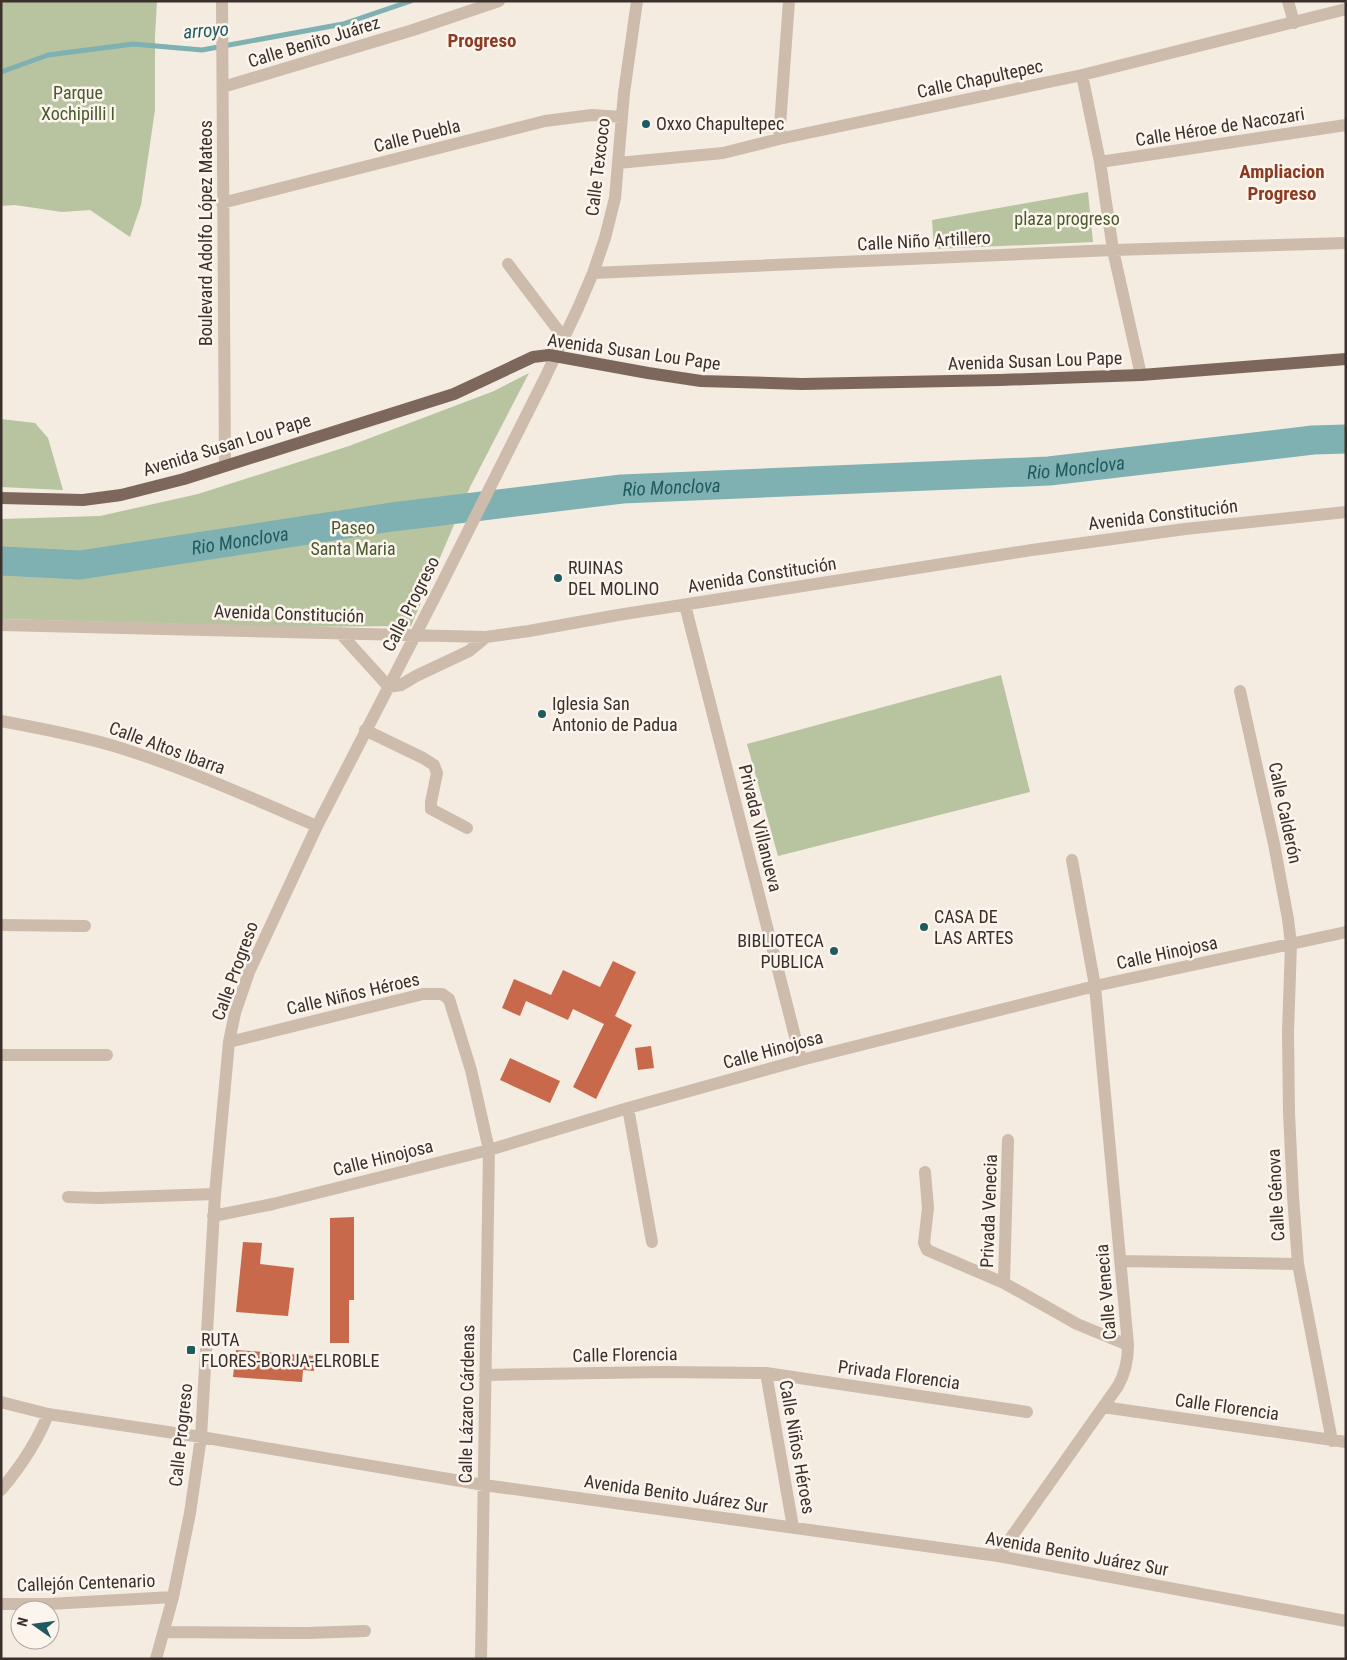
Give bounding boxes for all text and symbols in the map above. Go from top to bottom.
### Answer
street label: Calle Benito Juárez [245,11,382,72]
water label: arroyo [182,17,230,44]
district label: Progreso [447,29,517,52]
street label: Calle Chapultepec [915,55,1045,102]
park label: Parque Xochipilli I [41,82,115,124]
street label: Calle Héroe de Nacozari [1134,103,1306,150]
place label: Oxxo Chapultepec [656,113,784,134]
street label: Calle Puebla [371,115,462,156]
street label: Calle Texcoco [581,117,614,217]
marker: Oxxo Chapultepec [640,118,652,130]
street label: Boulevard Adolfo López Mateos [195,120,216,346]
district label: Ampliacion Progreso [1239,160,1325,205]
park label: plaza progreso [1014,208,1120,229]
street label: Calle Niño Artillero [857,227,991,254]
street label: Avenida Susan Lou Pape [546,329,722,374]
street label: Avenida Susan Lou Pape [947,347,1123,374]
street label: Avenida Susan Lou Pape [140,409,313,480]
water label: Rio Monclova [1027,451,1126,484]
water label: Rio Monclova [622,474,721,501]
street label: Avenida Constitución [1087,495,1239,534]
park label: Paseo Santa Maria [310,517,396,559]
water label: Rio Monclova [190,522,290,560]
street label: Avenida Constitución [686,552,838,597]
street label: Calle Progreso [378,553,443,655]
place label: RUINAS DEL MOLINO [568,557,659,599]
marker: RUINAS DEL MOLINO [552,572,564,584]
street label: Avenida Constitución [214,600,365,627]
place label: Iglesia San Antonio de Padua [552,693,678,735]
marker: Iglesia San Antonio de Padua [536,708,548,720]
street label: Calle Altos Ibarra [106,717,228,778]
street label: Calle Calderón [1265,760,1306,865]
street label: Privada Villanueva [735,762,786,894]
place label: CASA DE LAS ARTES [934,906,1013,948]
street label: Calle Progreso [207,918,262,1023]
marker: CASA DE LAS ARTES [918,921,930,933]
place label: BIBLIOTECA PUBLICA [737,930,825,972]
street label: Calle Hinojosa [1115,932,1219,973]
marker: BIBLIOTECA PUBLICA [828,945,840,957]
street label: Calle Niños Héroes [284,968,421,1019]
street label: Calle Hinojosa [721,1026,825,1073]
street label: Calle Hinojosa [331,1135,435,1180]
street label: Calle Génova [1263,1148,1288,1242]
street label: Privada Venecia [976,1154,1001,1268]
street label: Calle Venecia [1091,1243,1120,1341]
street label: Calle Lázaro Cárdenas [455,1324,478,1484]
place label: RUTA FLORES-BORJA-ELROBLE [201,1329,380,1371]
street label: Calle Florencia [572,1343,678,1366]
marker: RUTA FLORES-BORJA-ELROBLE [185,1344,197,1356]
street label: Privada Florencia [837,1356,961,1393]
street label: Calle Niños Héroes [775,1378,820,1516]
street label: Calle Progreso [165,1382,196,1488]
street label: Calle Florencia [1174,1389,1281,1424]
street label: Avenida Benito Juárez Sur [583,1470,770,1517]
street label: Avenida Benito Juárez Sur [984,1527,1171,1580]
street label: Callejón Centenario [16,1570,156,1595]
north arrow [10,1600,60,1650]
text: N [14,1616,31,1628]

